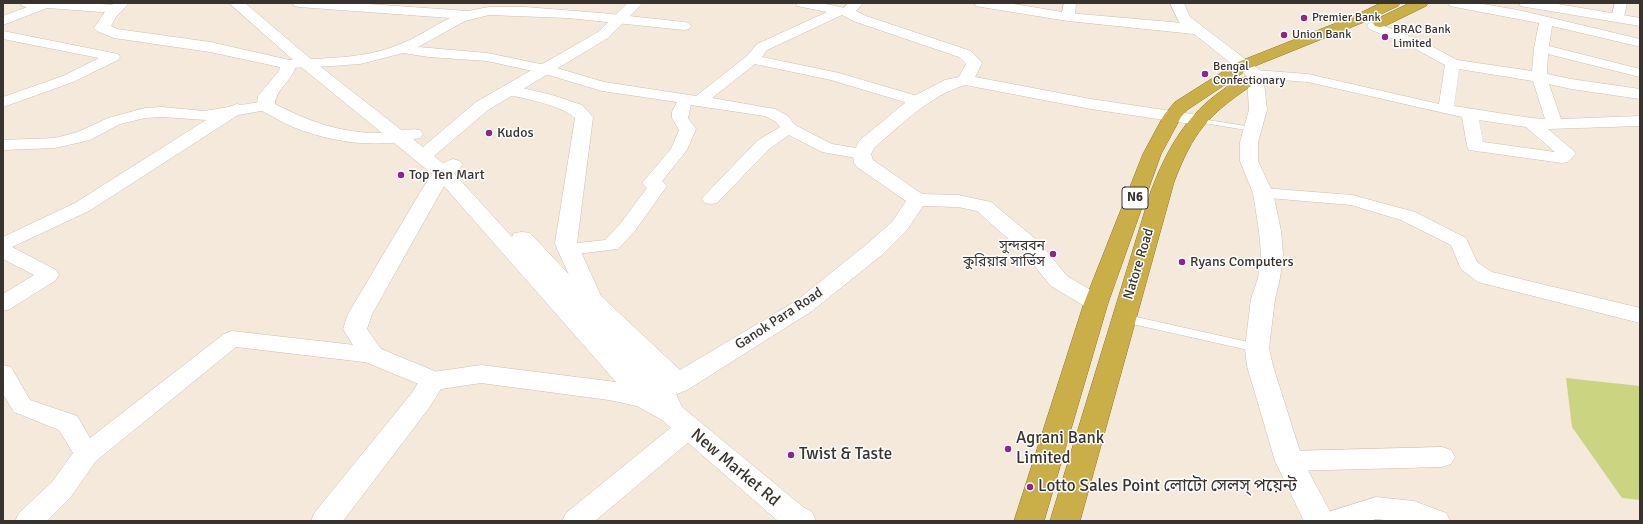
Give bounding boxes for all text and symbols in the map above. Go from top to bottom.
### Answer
place label: Premier Bank [1312,11,1381,25]
marker: Premier Bank [1299,13,1309,23]
place label: BRAC Bank Limited [1393,23,1450,51]
place label: Union Bank [1292,28,1351,42]
marker: Union Bank [1279,30,1289,40]
marker: BRAC Bank Limited [1380,32,1390,42]
place label: Bengal Confectionary [1213,60,1285,88]
marker: Bengal Confectionary [1200,69,1210,79]
place label: Kudos [497,125,534,141]
marker: Kudos [484,128,494,138]
place label: Top Ten Mart [409,167,485,183]
marker: Top Ten Mart [396,170,406,180]
road number: N6 [1122,187,1148,209]
street label: Natore Road [1120,226,1158,302]
place label: সুন্দরবন কুরিয়ার সার্ভিস [963,238,1045,270]
marker: সুন্দরবন কুরিয়ার সার্ভিস [1048,249,1058,259]
place label: Ryans Computers [1190,254,1294,270]
marker: Ryans Computers [1177,257,1187,267]
street label: Ganok Para Road [732,284,826,354]
street label: New Market Rd [686,425,784,511]
place label: Agrani Bank Limited [1016,429,1104,469]
marker: Agrani Bank Limited [1003,444,1013,454]
place label: Twist & Taste [799,445,892,465]
marker: Twist & Taste [786,450,796,460]
place label: Lotto Sales Point লোটো সেলস্ পয়েন্ট [1038,477,1297,497]
marker: Lotto Sales Point লোটো সেলস্ পয়েন্ট [1025,482,1035,492]

